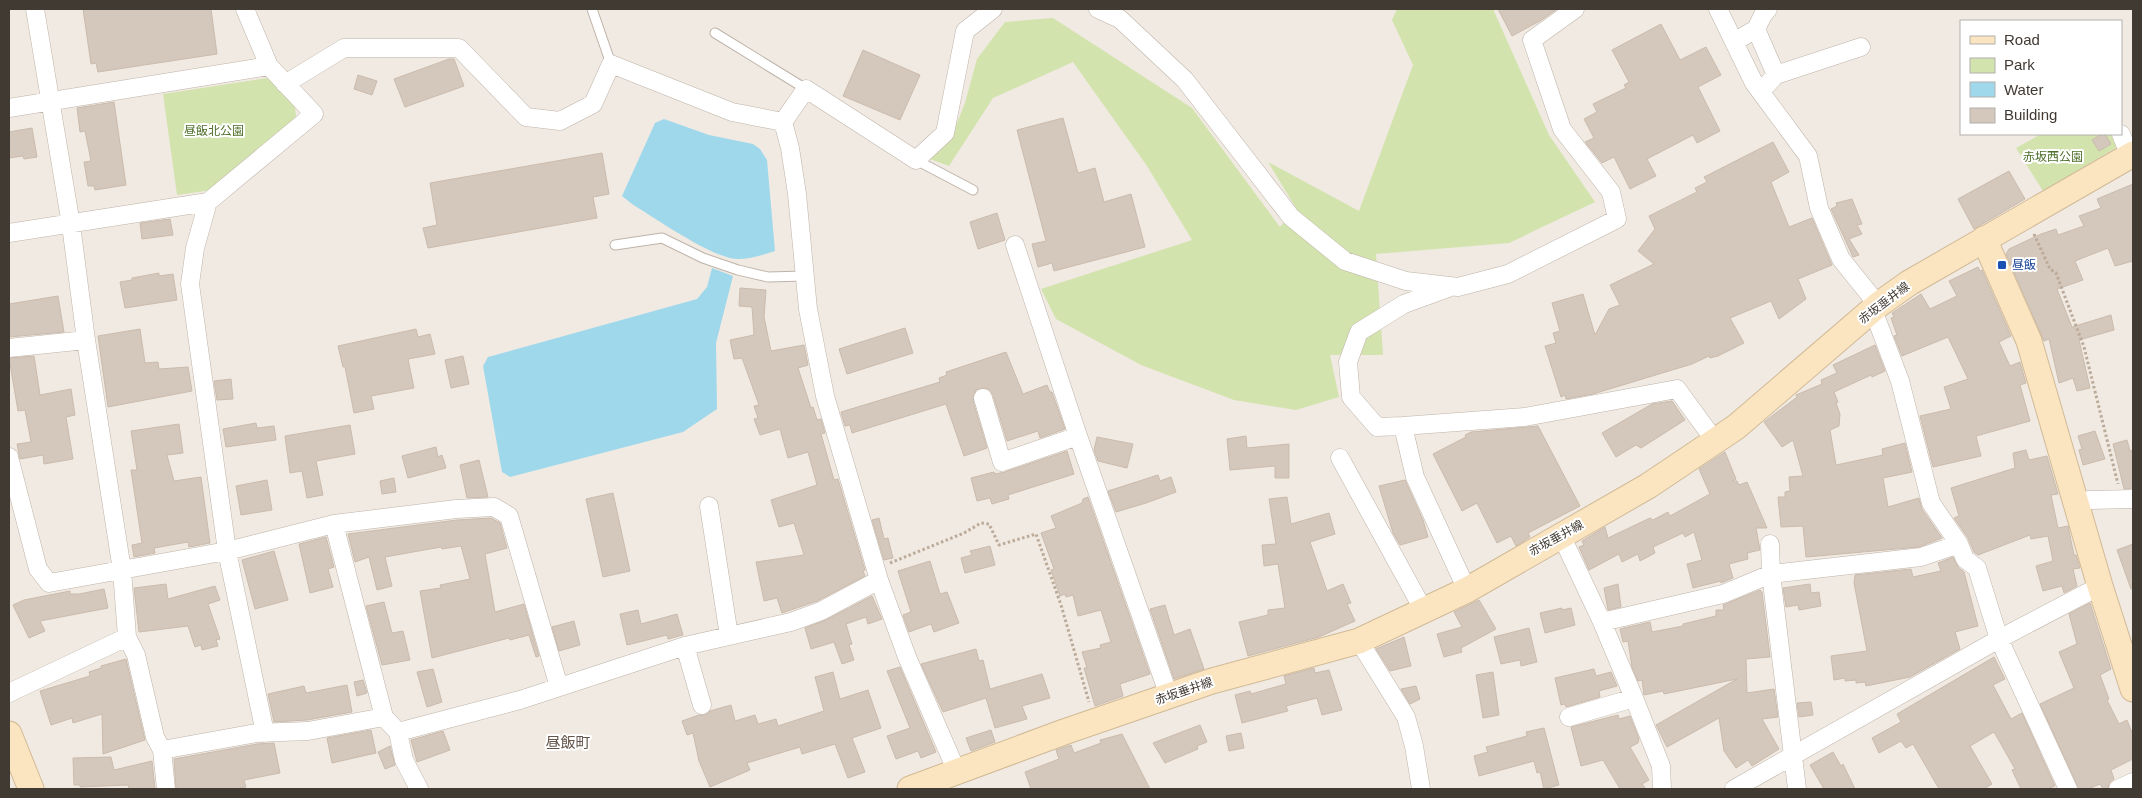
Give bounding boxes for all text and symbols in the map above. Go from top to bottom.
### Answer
legend [1960,20,2122,135]
text: Road [2004,31,2040,48]
text: Park [2004,56,2035,73]
text: Water [2004,81,2043,98]
text: Building [2004,106,2057,123]
park label: 昼飯北公園 [184,124,244,138]
park label: 赤坂西公園 [2023,150,2083,164]
place label: 昼飯 [2012,258,2036,272]
marker: 昼飯 [1996,259,2008,271]
street label: 赤坂垂井線 [1856,279,1912,327]
street label: 赤坂垂井線 [1526,517,1586,559]
street label: 赤坂垂井線 [1153,675,1215,707]
district label: 昼飯町 [545,734,591,751]

